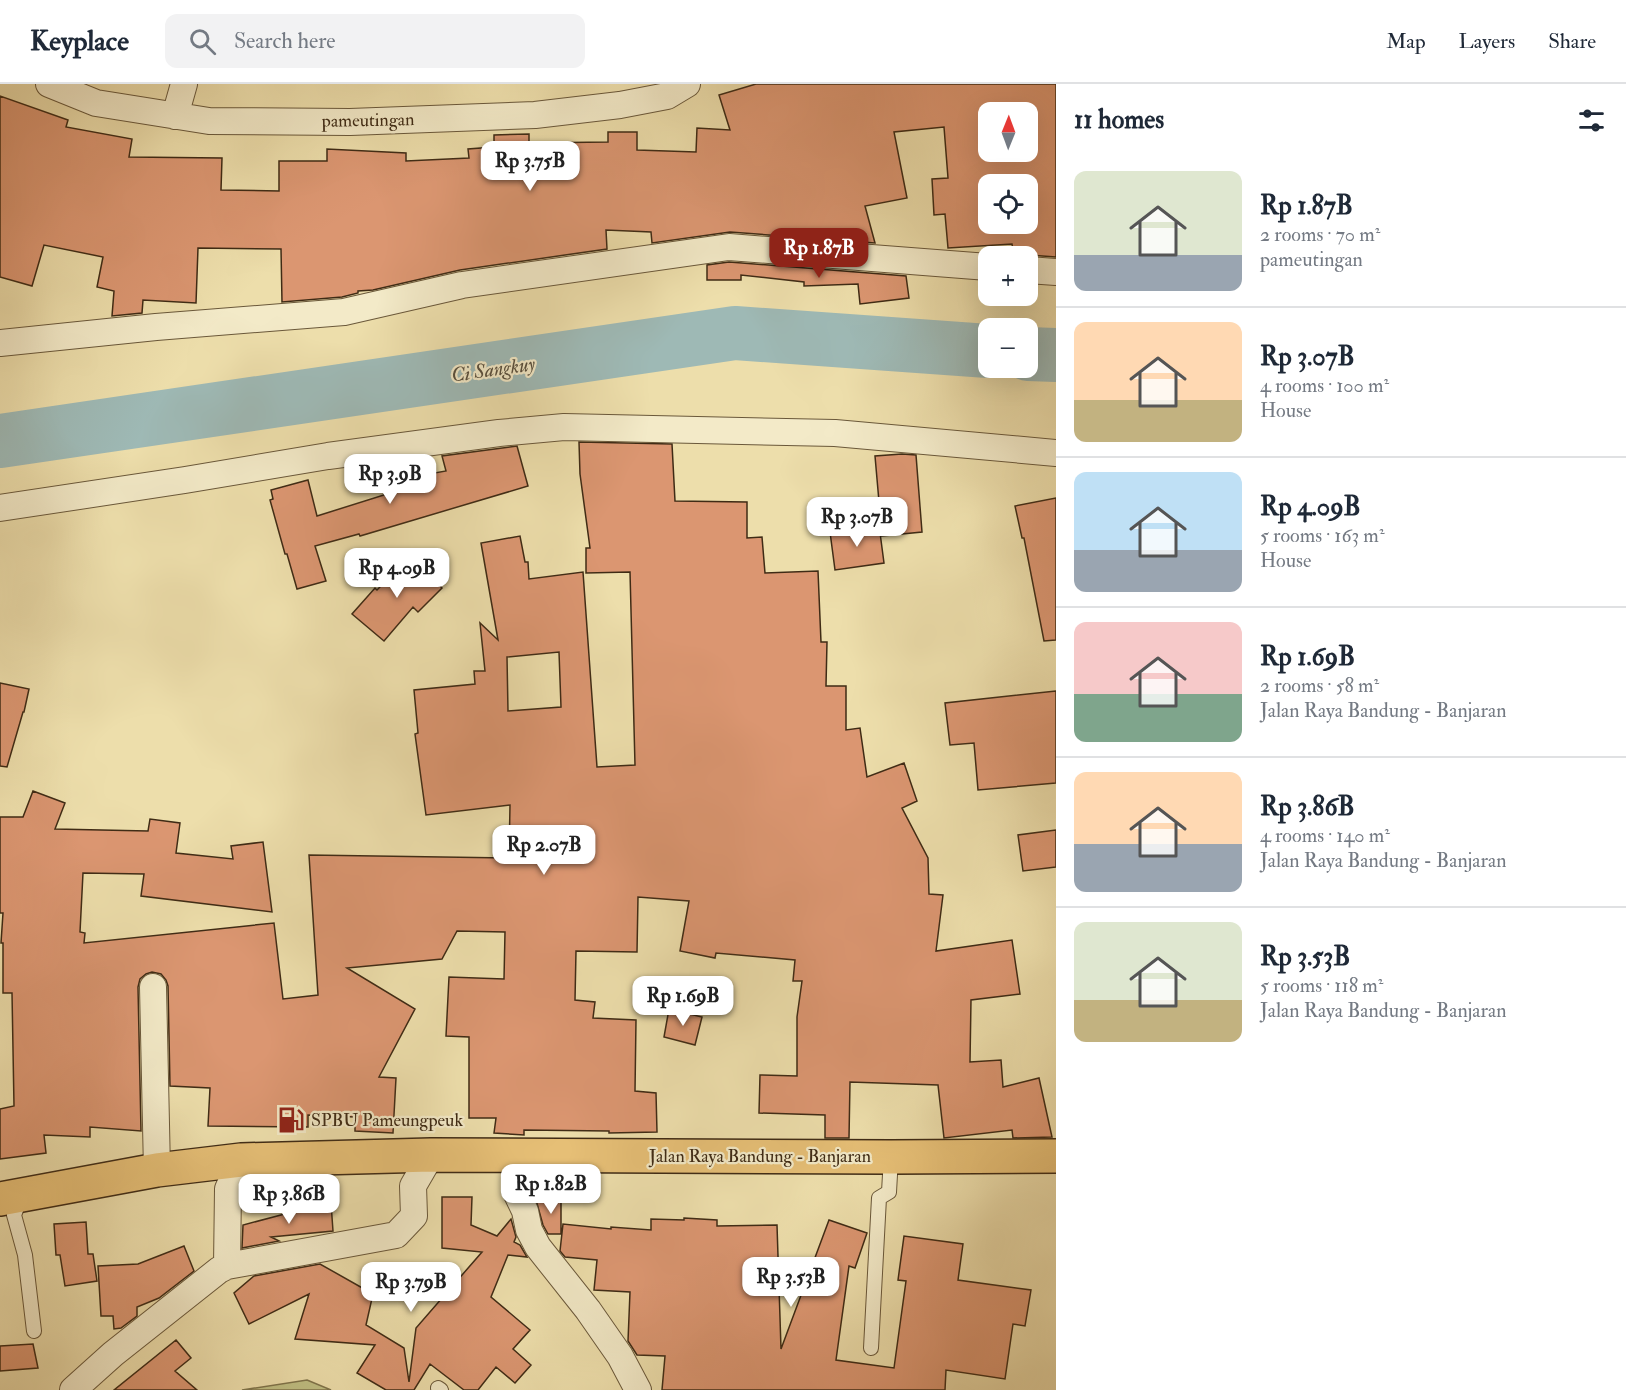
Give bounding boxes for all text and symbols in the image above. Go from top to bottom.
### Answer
search box [165,14,585,68]
text: Keyplace [30,24,129,59]
icon: search [186,25,219,58]
text: Search here [234,27,336,55]
text: Map [1386,28,1426,55]
text: Layers [1459,28,1515,55]
text: Share [1548,28,1596,55]
north arrow [978,102,1038,162]
map controls [978,102,1038,378]
text: 11 homes [1074,104,1164,136]
icon: filters [1575,104,1608,137]
street label: pameutingan [320,108,415,133]
pin: Rp 3.75B [468,141,592,192]
text: Rp 3.75B [495,148,565,173]
button: locate [978,174,1038,234]
text: Rp 1.87B [1260,190,1353,222]
icon: home [1122,195,1194,267]
text: 2 rooms · 70 m² [1260,222,1380,247]
pin: Rp 1.87B [757,228,881,279]
text: Rp 1.87B [783,235,855,260]
button: + [978,246,1038,306]
text: pameutingan [1260,247,1363,272]
button: − [978,318,1038,378]
text: Rp 3.07B [1260,341,1355,373]
icon: home [1122,346,1194,418]
water label: Ci Sangkuy [449,351,537,388]
text: 4 rooms · 100 m² [1260,373,1389,398]
text: House [1260,398,1311,423]
pin: Rp 3.9B [335,454,445,505]
text: Rp 3.9B [358,461,422,486]
text: Rp 4.09B [1260,491,1361,523]
icon: home [1122,496,1194,568]
pin: Rp 3.07B [795,497,919,548]
text: Rp 3.07B [821,504,893,529]
text: 5 rooms · 163 m² [1260,523,1385,548]
pin: Rp 4.09B [335,548,459,599]
text: House [1260,548,1311,573]
text: Rp 4.09B [358,555,436,580]
text: Rp 1.69B [1260,641,1355,673]
icon: home [1122,646,1194,718]
text: 2 rooms · 58 m² [1260,673,1379,698]
text: Jalan Raya Bandung - Banjaran [1260,698,1507,723]
text: Rp 3.86B [1260,791,1355,823]
icon: home [1122,796,1194,868]
text: 4 rooms · 140 m² [1260,823,1390,848]
pin: Rp 2.07B [482,825,606,876]
text: Rp 2.07B [506,832,582,857]
text: Jalan Raya Bandung - Banjaran [1260,848,1507,873]
text: Rp 3.53B [1260,941,1350,973]
icon: home [1122,946,1194,1018]
text: 5 rooms · 118 m² [1260,973,1383,998]
pin: Rp 1.69B [621,976,745,1027]
text: Rp 1.69B [646,983,720,1008]
text: Jalan Raya Bandung - Banjaran [1260,998,1507,1023]
fuel station icon: SPBU Pameungpeuk [276,1105,306,1135]
place label: SPBU Pameungpeuk [311,1109,463,1132]
street label: Jalan Raya Bandung - Banjaran [648,1145,871,1168]
pin: Rp 1.82B [489,1164,613,1215]
text: Rp 1.82B [515,1171,587,1196]
pin: Rp 3.86B [227,1174,351,1225]
text: Rp 3.86B [253,1181,325,1206]
pin: Rp 3.53B [729,1257,853,1308]
pin: Rp 3.79B [349,1262,473,1313]
text: Rp 3.53B [756,1264,826,1289]
text: Rp 3.79B [375,1269,447,1294]

